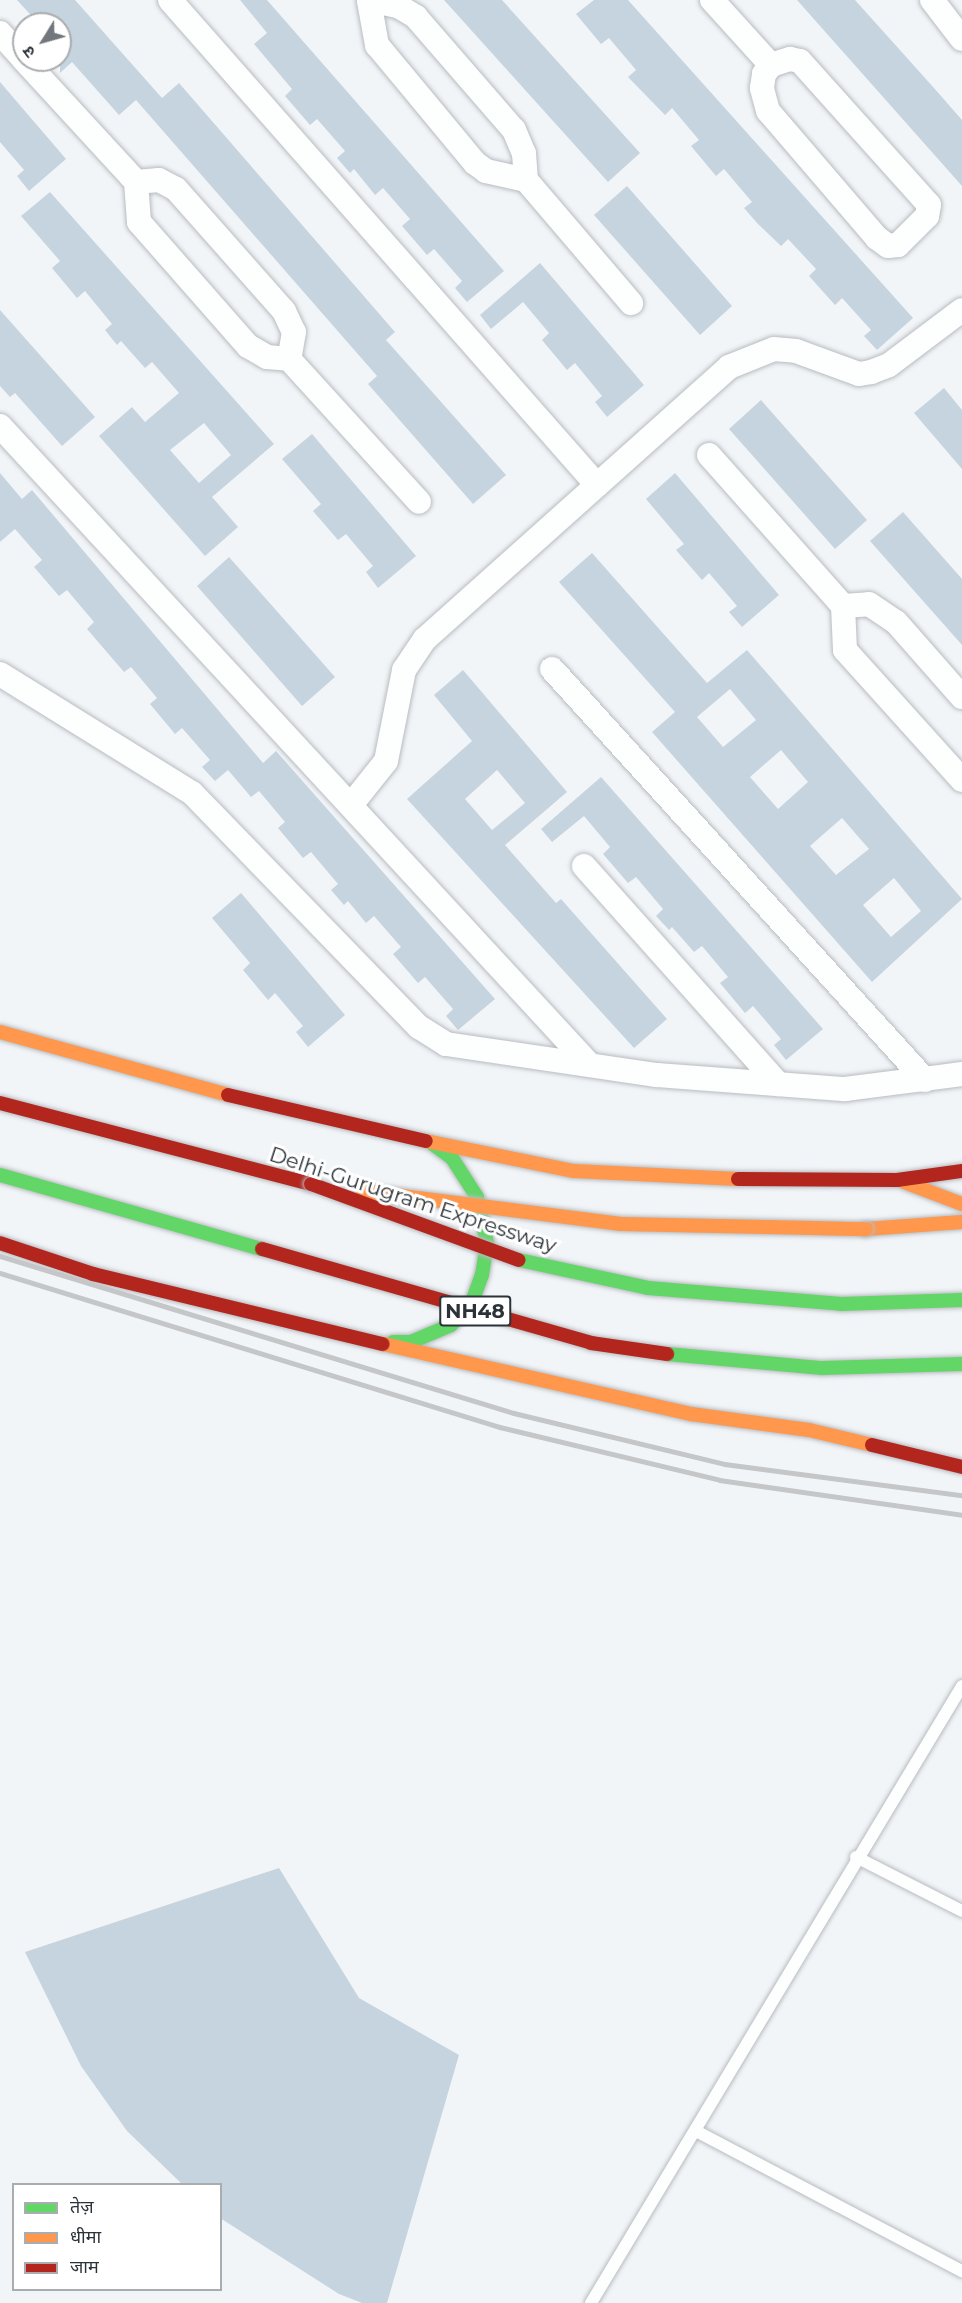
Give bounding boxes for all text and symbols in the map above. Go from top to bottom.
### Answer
north arrow [12,12,72,72]
text: उ [18,42,39,61]
street label: Delhi-Gurugram Expressway [266,1142,560,1258]
road number: NH48 [439,1294,511,1328]
legend [12,2183,222,2291]
text: तेज़ [70,2196,94,2218]
text: धीमा [70,2226,101,2248]
text: जाम [70,2256,99,2278]

